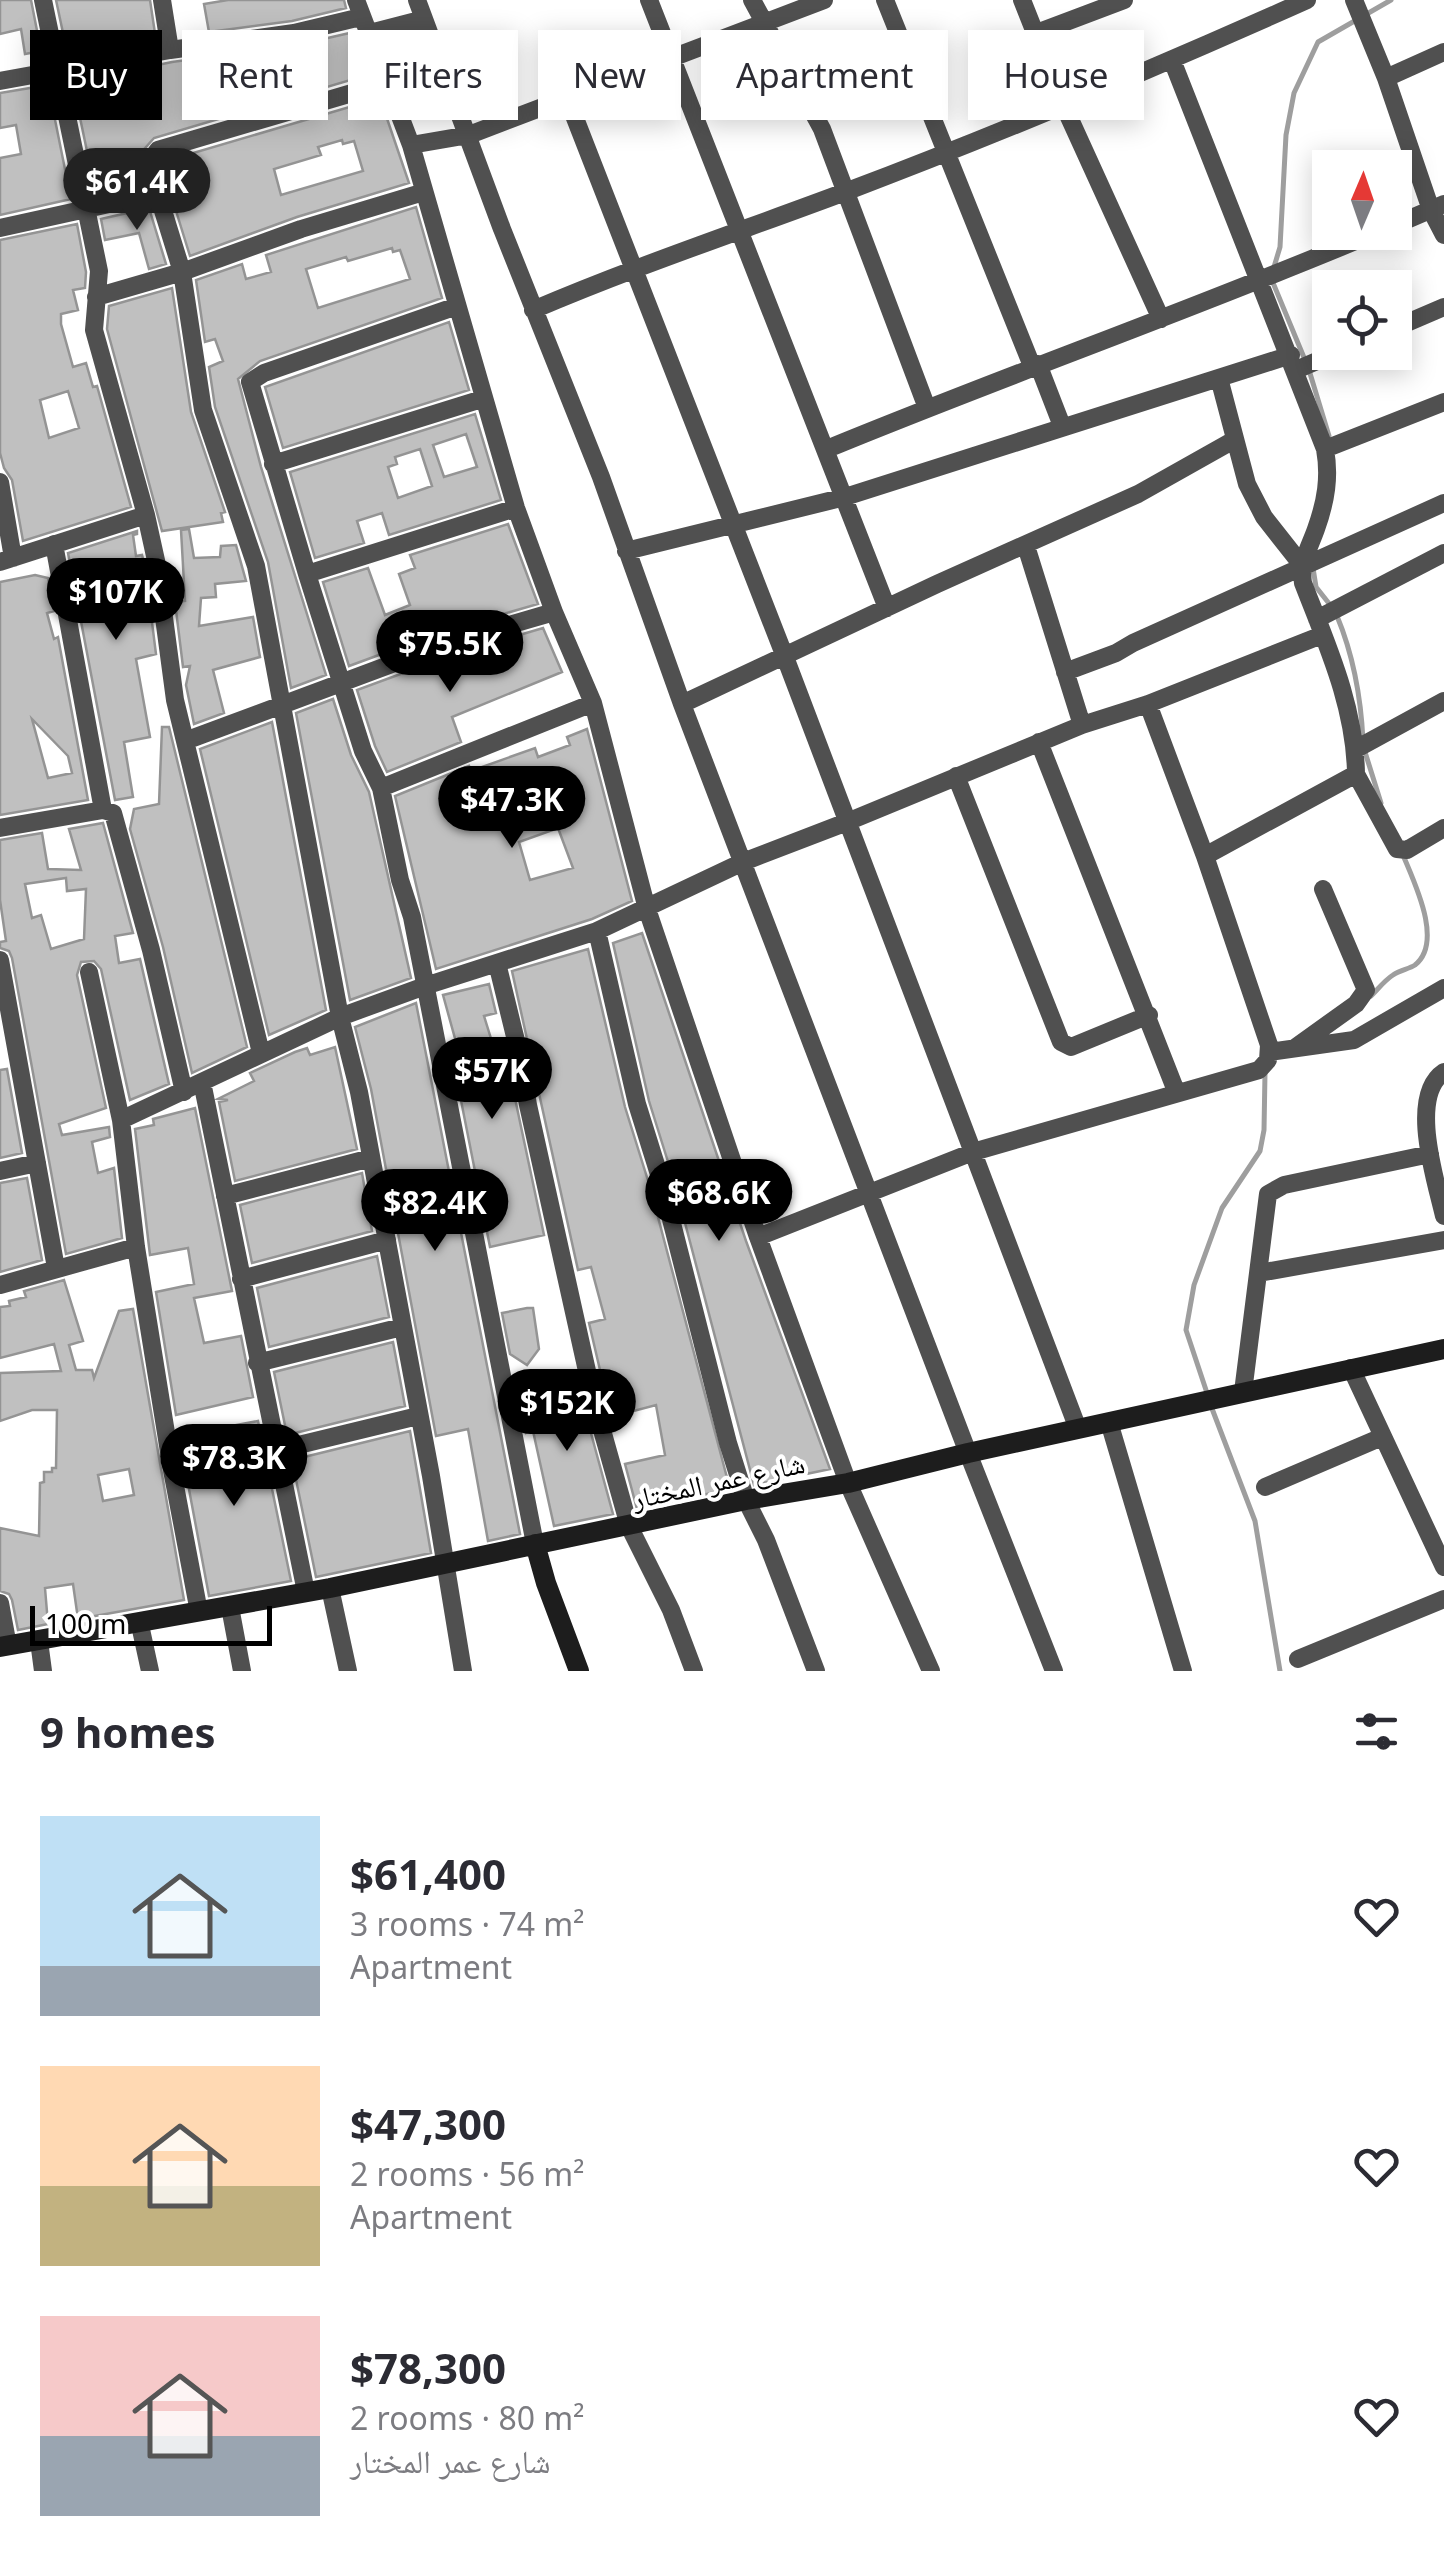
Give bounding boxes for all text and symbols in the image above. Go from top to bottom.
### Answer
chip: Buy [30,30,162,120]
chip: Rent [182,30,328,120]
chip: Filters [348,30,518,120]
chip: New [538,30,681,120]
chip: Apartment [701,30,948,120]
chip: House [968,30,1144,120]
pin: $61.4K [56,148,218,233]
north arrow [1312,150,1412,250]
map controls [1312,150,1412,370]
text: $61.4K [85,159,189,202]
button: locate [1312,270,1412,370]
pin: $107K [46,558,186,643]
text: $107K [69,569,163,612]
pin: $75.5K [369,610,531,695]
text: $75.5K [398,621,502,664]
pin: $47.3K [431,766,593,851]
text: $47.3K [460,777,564,820]
pin: $57K [433,1037,551,1122]
text: $57K [454,1048,530,1091]
pin: $68.6K [638,1159,800,1244]
pin: $82.4K [354,1169,516,1254]
text: $68.6K [667,1170,771,1213]
text: $82.4K [383,1180,487,1223]
pin: $152K [497,1369,637,1454]
text: $152K [520,1380,614,1423]
pin: $78.3K [153,1424,315,1509]
text: $78.3K [182,1435,286,1478]
street label: شارع عمر المختار [627,1443,808,1517]
scale bar [30,1601,272,1646]
text: 100 m [45,1604,127,1642]
text: 9 homes [40,1703,216,1760]
icon: filters [1349,1704,1404,1759]
text: $61,400 [350,1845,506,1902]
icon: home [120,1856,240,1976]
icon: heart [1349,1889,1404,1944]
text: 3 rooms · 74 m² [350,1902,584,1945]
text: Apartment [350,1945,512,1988]
text: $47,300 [350,2095,506,2152]
icon: home [120,2106,240,2226]
icon: heart [1349,2139,1404,2194]
text: 2 rooms · 56 m² [350,2152,584,2195]
text: Apartment [350,2195,512,2238]
text: $78,300 [350,2339,506,2396]
icon: home [120,2356,240,2476]
icon: heart [1349,2389,1404,2444]
text: 2 rooms · 80 m² [350,2396,584,2439]
text: شارع عمر المختار [350,2439,551,2482]

